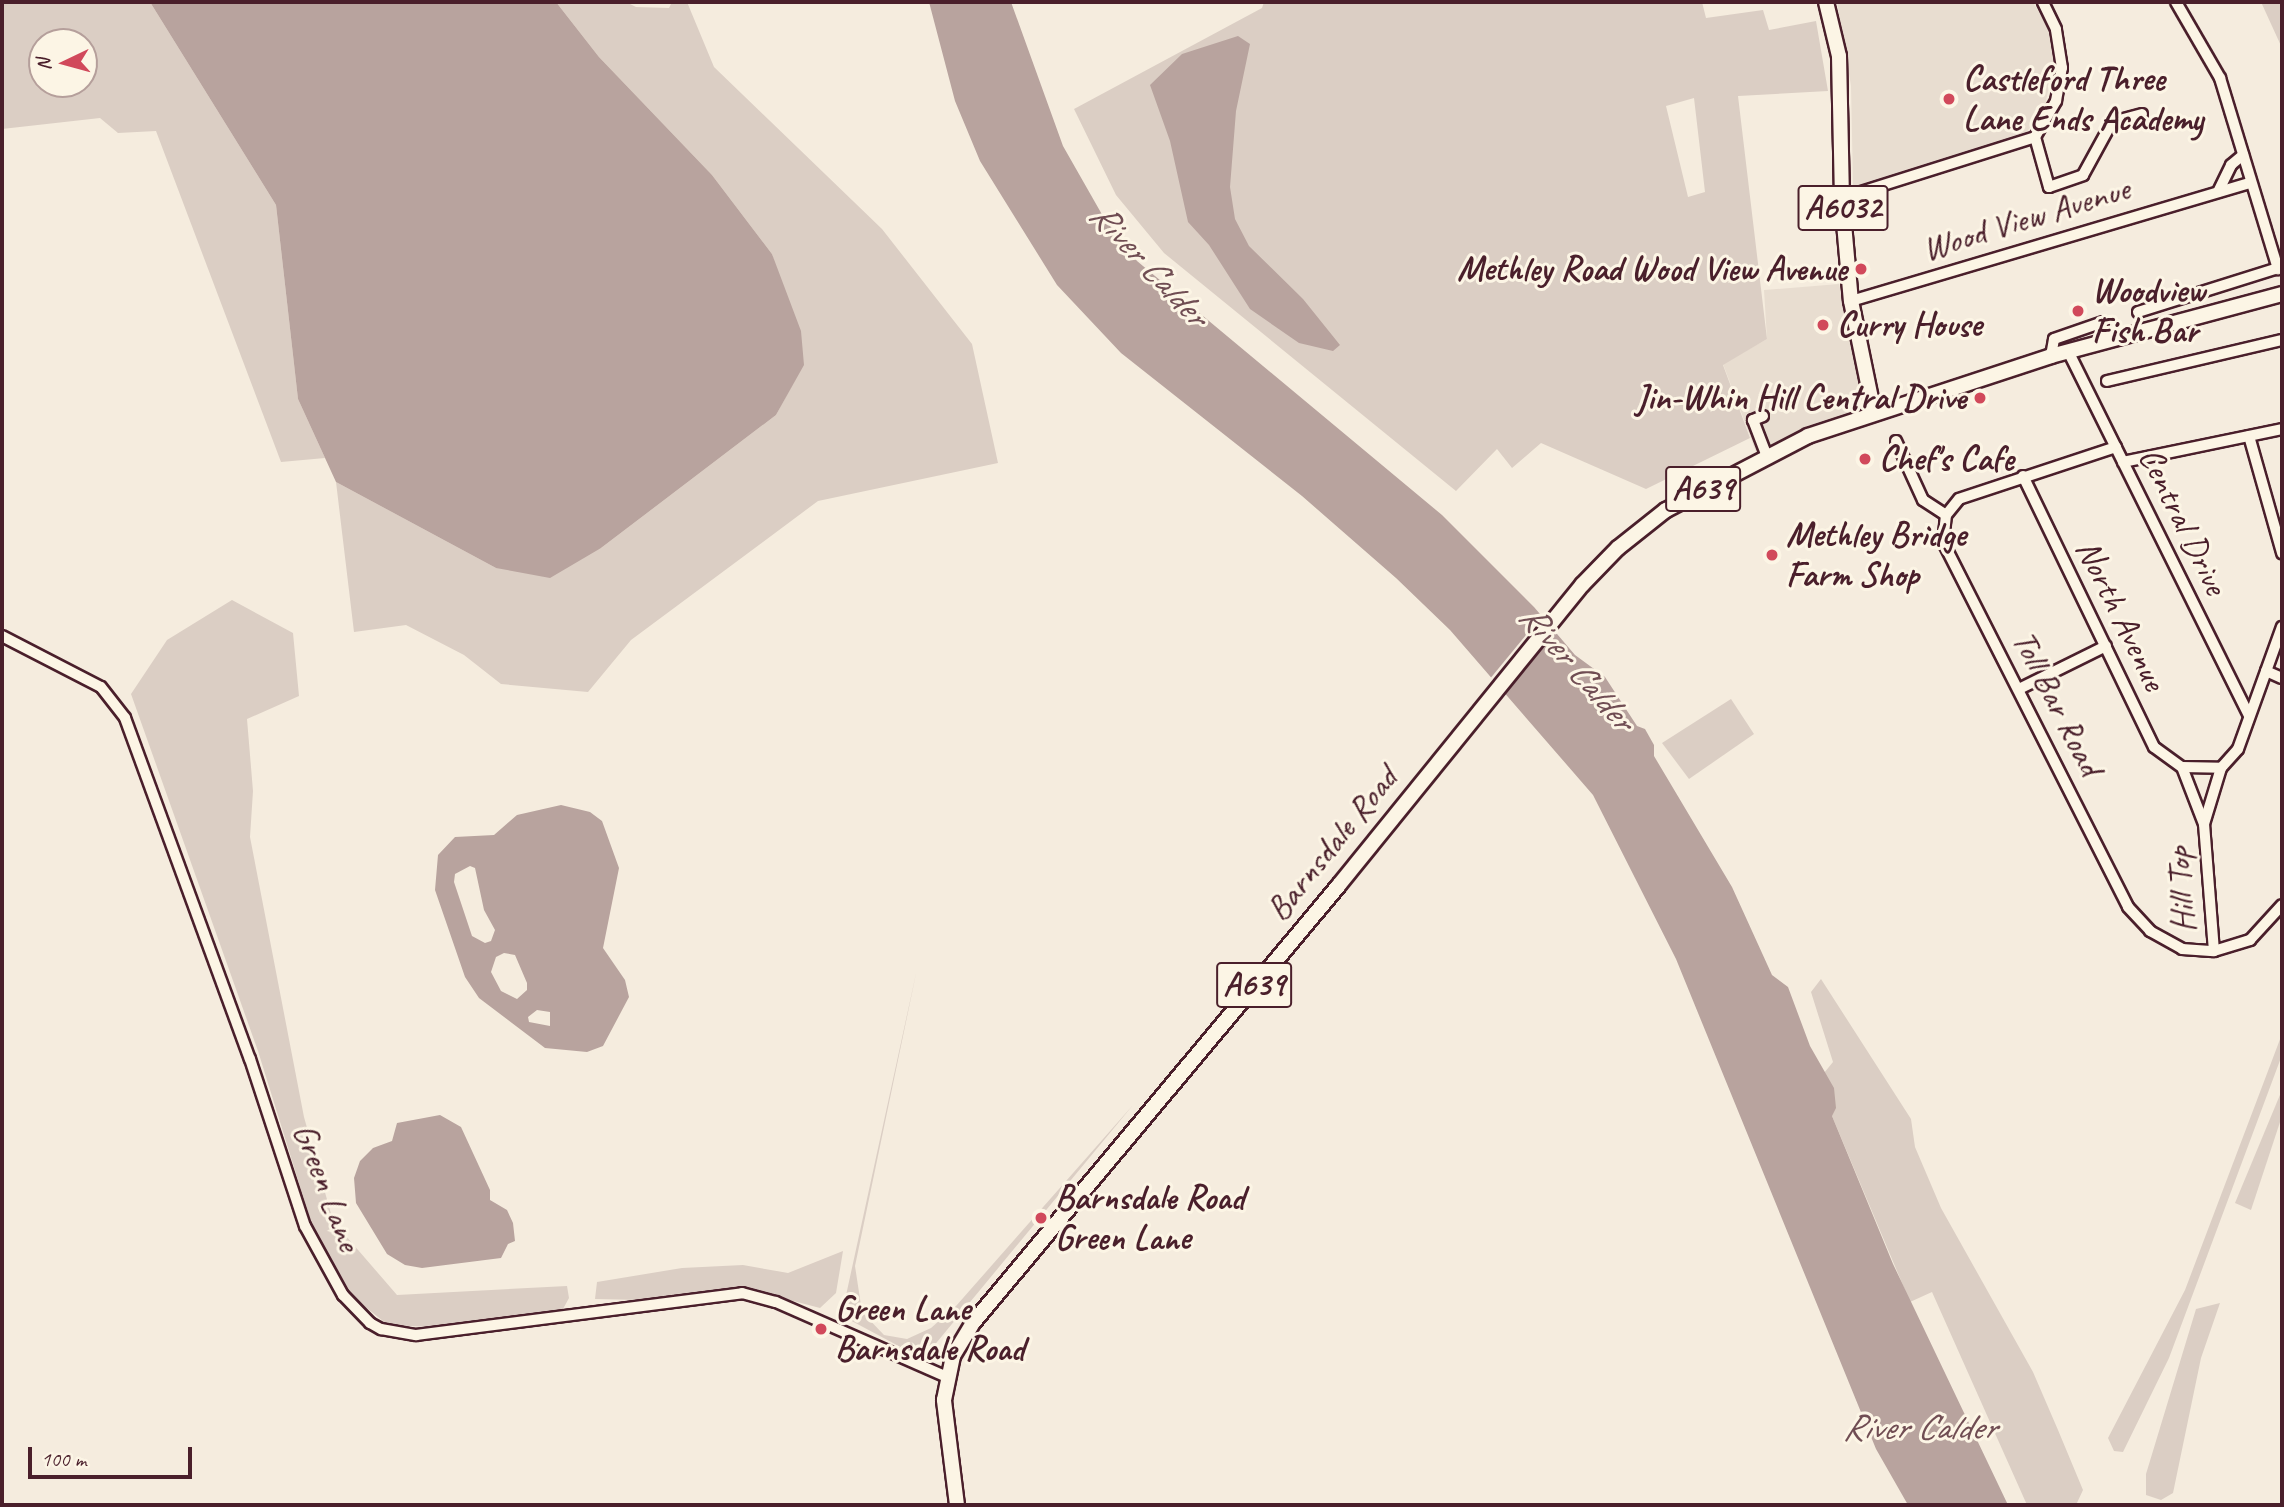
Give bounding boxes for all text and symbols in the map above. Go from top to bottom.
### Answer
north arrow [28,28,98,98]
text: N [32,58,57,72]
place label: Castleford Three Lane Ends Academy [1963,58,2203,140]
marker: Castleford Three Lane Ends Academy [1941,91,1957,107]
street label: Wood View Avenue [1917,168,2135,270]
road number: A6032 [1798,178,1888,238]
water label: River Calder [1080,193,1218,335]
place label: Methley Road Wood View Avenue [1458,248,1847,290]
marker: Methley Road Wood View Avenue [1853,261,1869,277]
place label: Woodview Fish Bar [2092,270,2205,352]
marker: Woodview Fish Bar [2070,303,2086,319]
place label: Curry House [1837,304,1982,346]
marker: Curry House [1815,317,1831,333]
place label: Jin-Whin Hill Central Drive [1636,377,1966,419]
marker: Jin-Whin Hill Central Drive [1972,390,1988,406]
place label: Chef's Cafe [1879,438,2014,480]
street label: Central Drive [2129,440,2237,602]
marker: Chef's Cafe [1857,451,1873,467]
road number: A639 [1664,460,1742,518]
place label: Methley Bridge Farm Shop [1786,514,1966,596]
street label: North Avenue [2067,533,2175,697]
marker: Methley Bridge Farm Shop [1764,547,1780,563]
water label: River Calder [1510,595,1644,739]
street label: Toll Bar Road [2002,623,2112,783]
street label: Barnsdale Road [1257,759,1407,929]
street label: Hill Top [2157,846,2205,934]
road number: A639 [1216,956,1292,1015]
street label: Green Lane [283,1117,371,1257]
place label: Barnsdale Road Green Lane [1055,1177,1244,1259]
marker: Barnsdale Road Green Lane [1033,1210,1049,1226]
place label: Green Lane Barnsdale Road [835,1288,1024,1370]
marker: Green Lane Barnsdale Road [813,1321,829,1337]
water label: River Calder [1842,1405,1996,1449]
scale bar [32,1434,196,1478]
text: 100 m [41,1446,86,1472]

